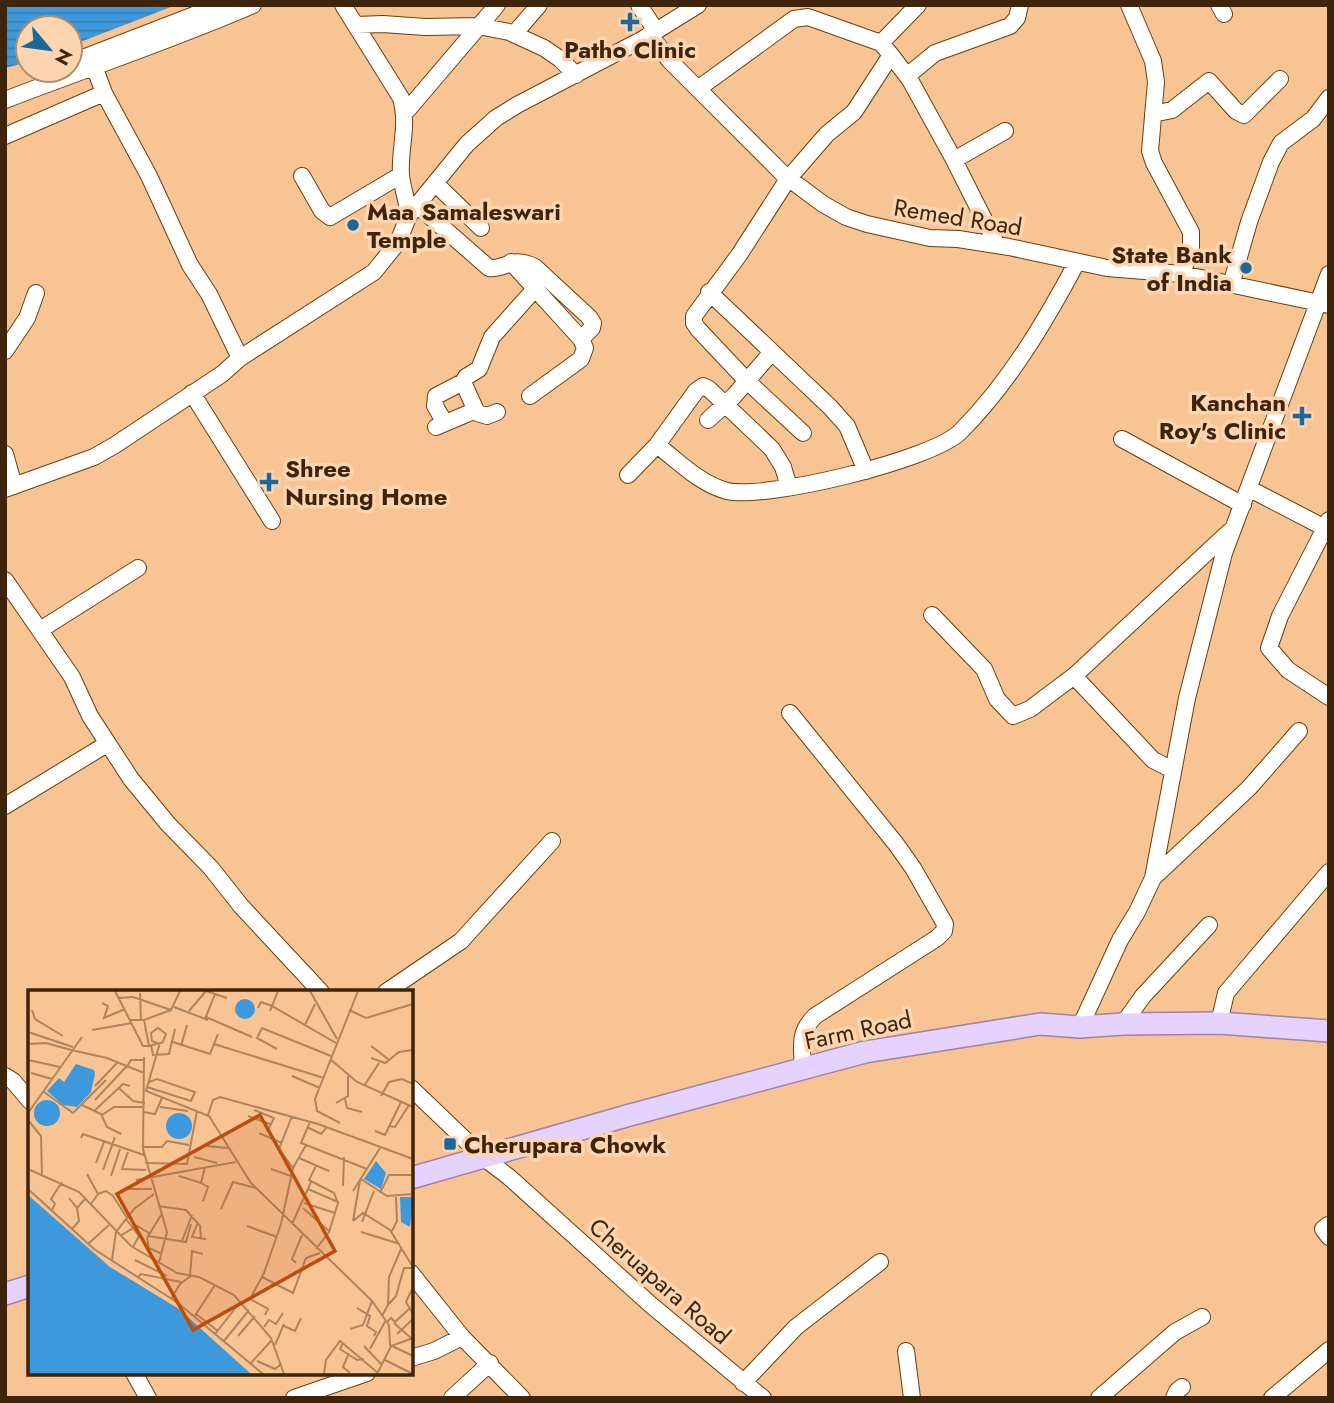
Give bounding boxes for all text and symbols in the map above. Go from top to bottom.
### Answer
marker: Patho Clinic [620,12,640,32]
north arrow [14,14,84,84]
place label: Patho Clinic [564,32,696,67]
text: N [48,44,79,70]
street label: Remed Road [891,190,1025,244]
place label: Maa Samaleswari Temple [367,194,561,257]
marker: Maa Samaleswari Temple [345,217,361,233]
place label: State Bank of India [1111,237,1232,300]
marker: State Bank of India [1238,260,1254,276]
place label: Kanchan Roy's Clinic [1159,385,1286,448]
marker: Kanchan Roy's Clinic [1292,406,1312,426]
place label: Shree Nursing Home [285,451,447,514]
marker: Shree Nursing Home [259,472,279,492]
inset map [28,990,413,1375]
street label: Farm Road [801,1002,915,1058]
place label: Cherupara Chowk [464,1127,666,1162]
marker: Cherupara Chowk [442,1136,458,1152]
street label: Cheruapara Road [581,1209,739,1353]

